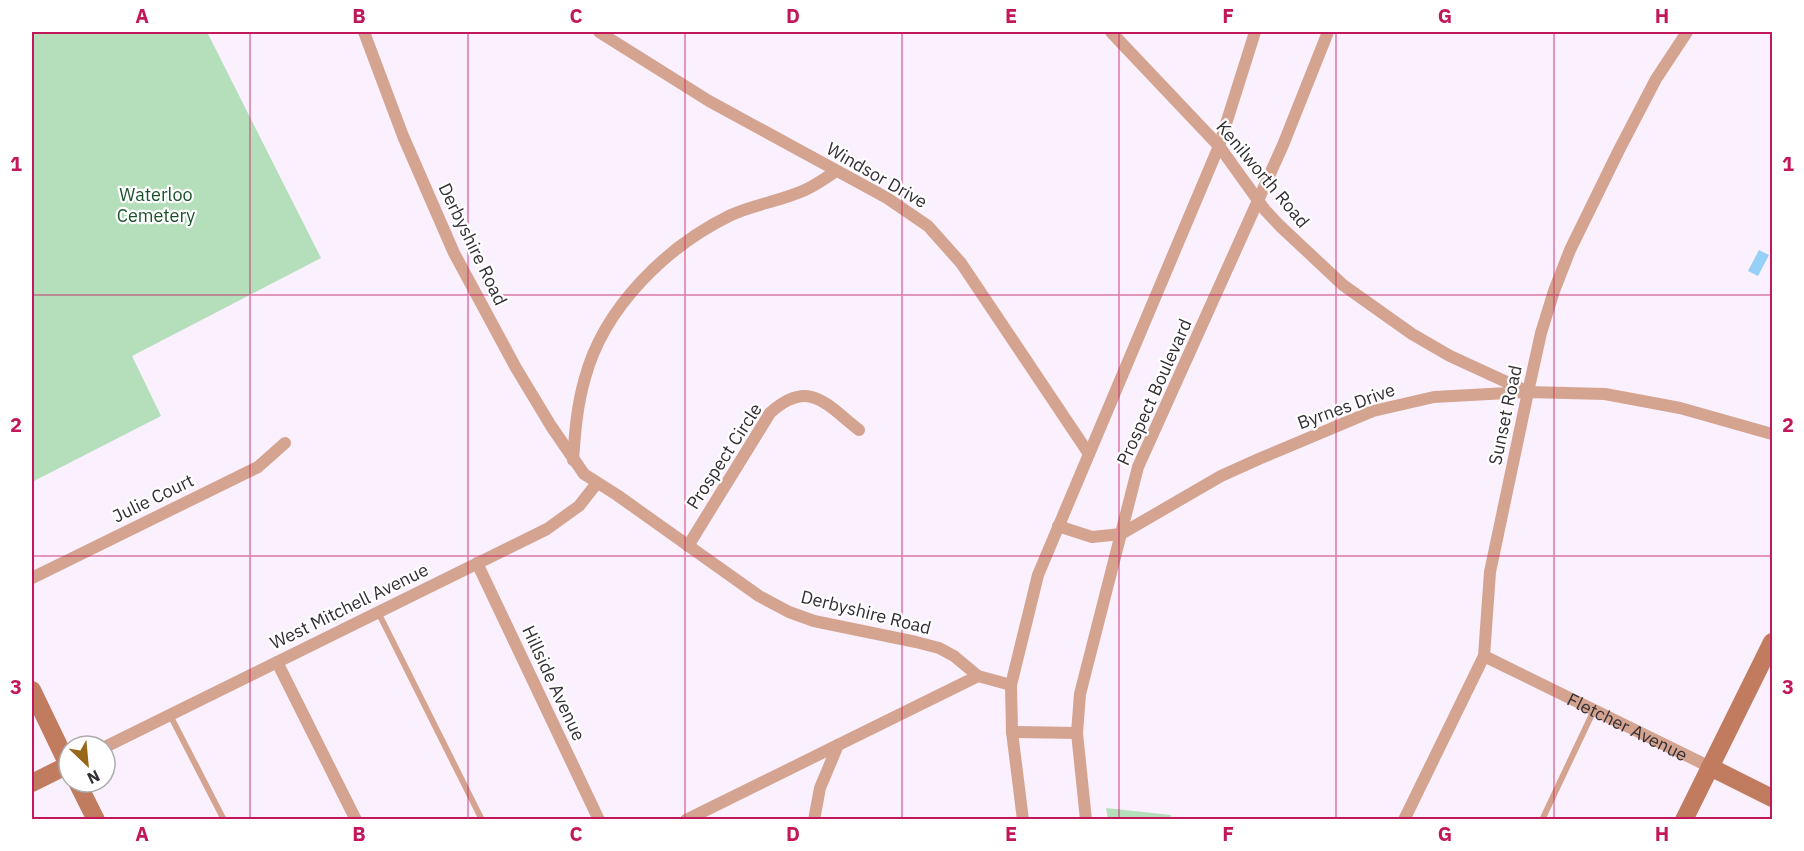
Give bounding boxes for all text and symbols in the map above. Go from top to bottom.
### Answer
text: A [135,2,149,29]
text: B [352,2,366,29]
text: C [569,2,583,29]
text: D [786,2,800,29]
text: E [1005,2,1017,29]
text: F [1222,2,1234,29]
text: G [1438,2,1452,29]
text: H [1655,2,1669,29]
street label: Kenilworth Road [1211,116,1315,232]
street label: Windsor Drive [822,137,932,213]
text: 1 [10,150,22,177]
text: 1 [1782,150,1794,177]
street label: Derbyshire Road [433,179,513,309]
park label: Waterloo Cemetery [117,183,195,227]
street label: Prospect Boulevard [1111,315,1197,469]
street label: Sunset Road [1483,363,1527,467]
street label: Byrnes Drive [1294,378,1398,434]
street label: Prospect Circle [681,398,767,513]
text: 2 [10,411,22,438]
text: 2 [1782,411,1794,438]
street label: Julie Court [109,469,197,527]
street label: West Mitchell Avenue [266,558,432,654]
street label: Derbyshire Road [799,585,933,639]
street label: Hillside Avenue [517,622,591,745]
text: 3 [10,673,22,700]
text: 3 [1782,673,1794,700]
street label: Fletcher Avenue [1564,687,1692,766]
north arrow [57,734,117,794]
text: N [84,766,103,789]
text: A [135,820,149,847]
text: B [352,820,366,847]
text: C [569,820,583,847]
text: D [786,820,800,847]
text: E [1005,820,1017,847]
text: F [1222,820,1234,847]
text: G [1438,820,1452,847]
text: H [1655,820,1669,847]

